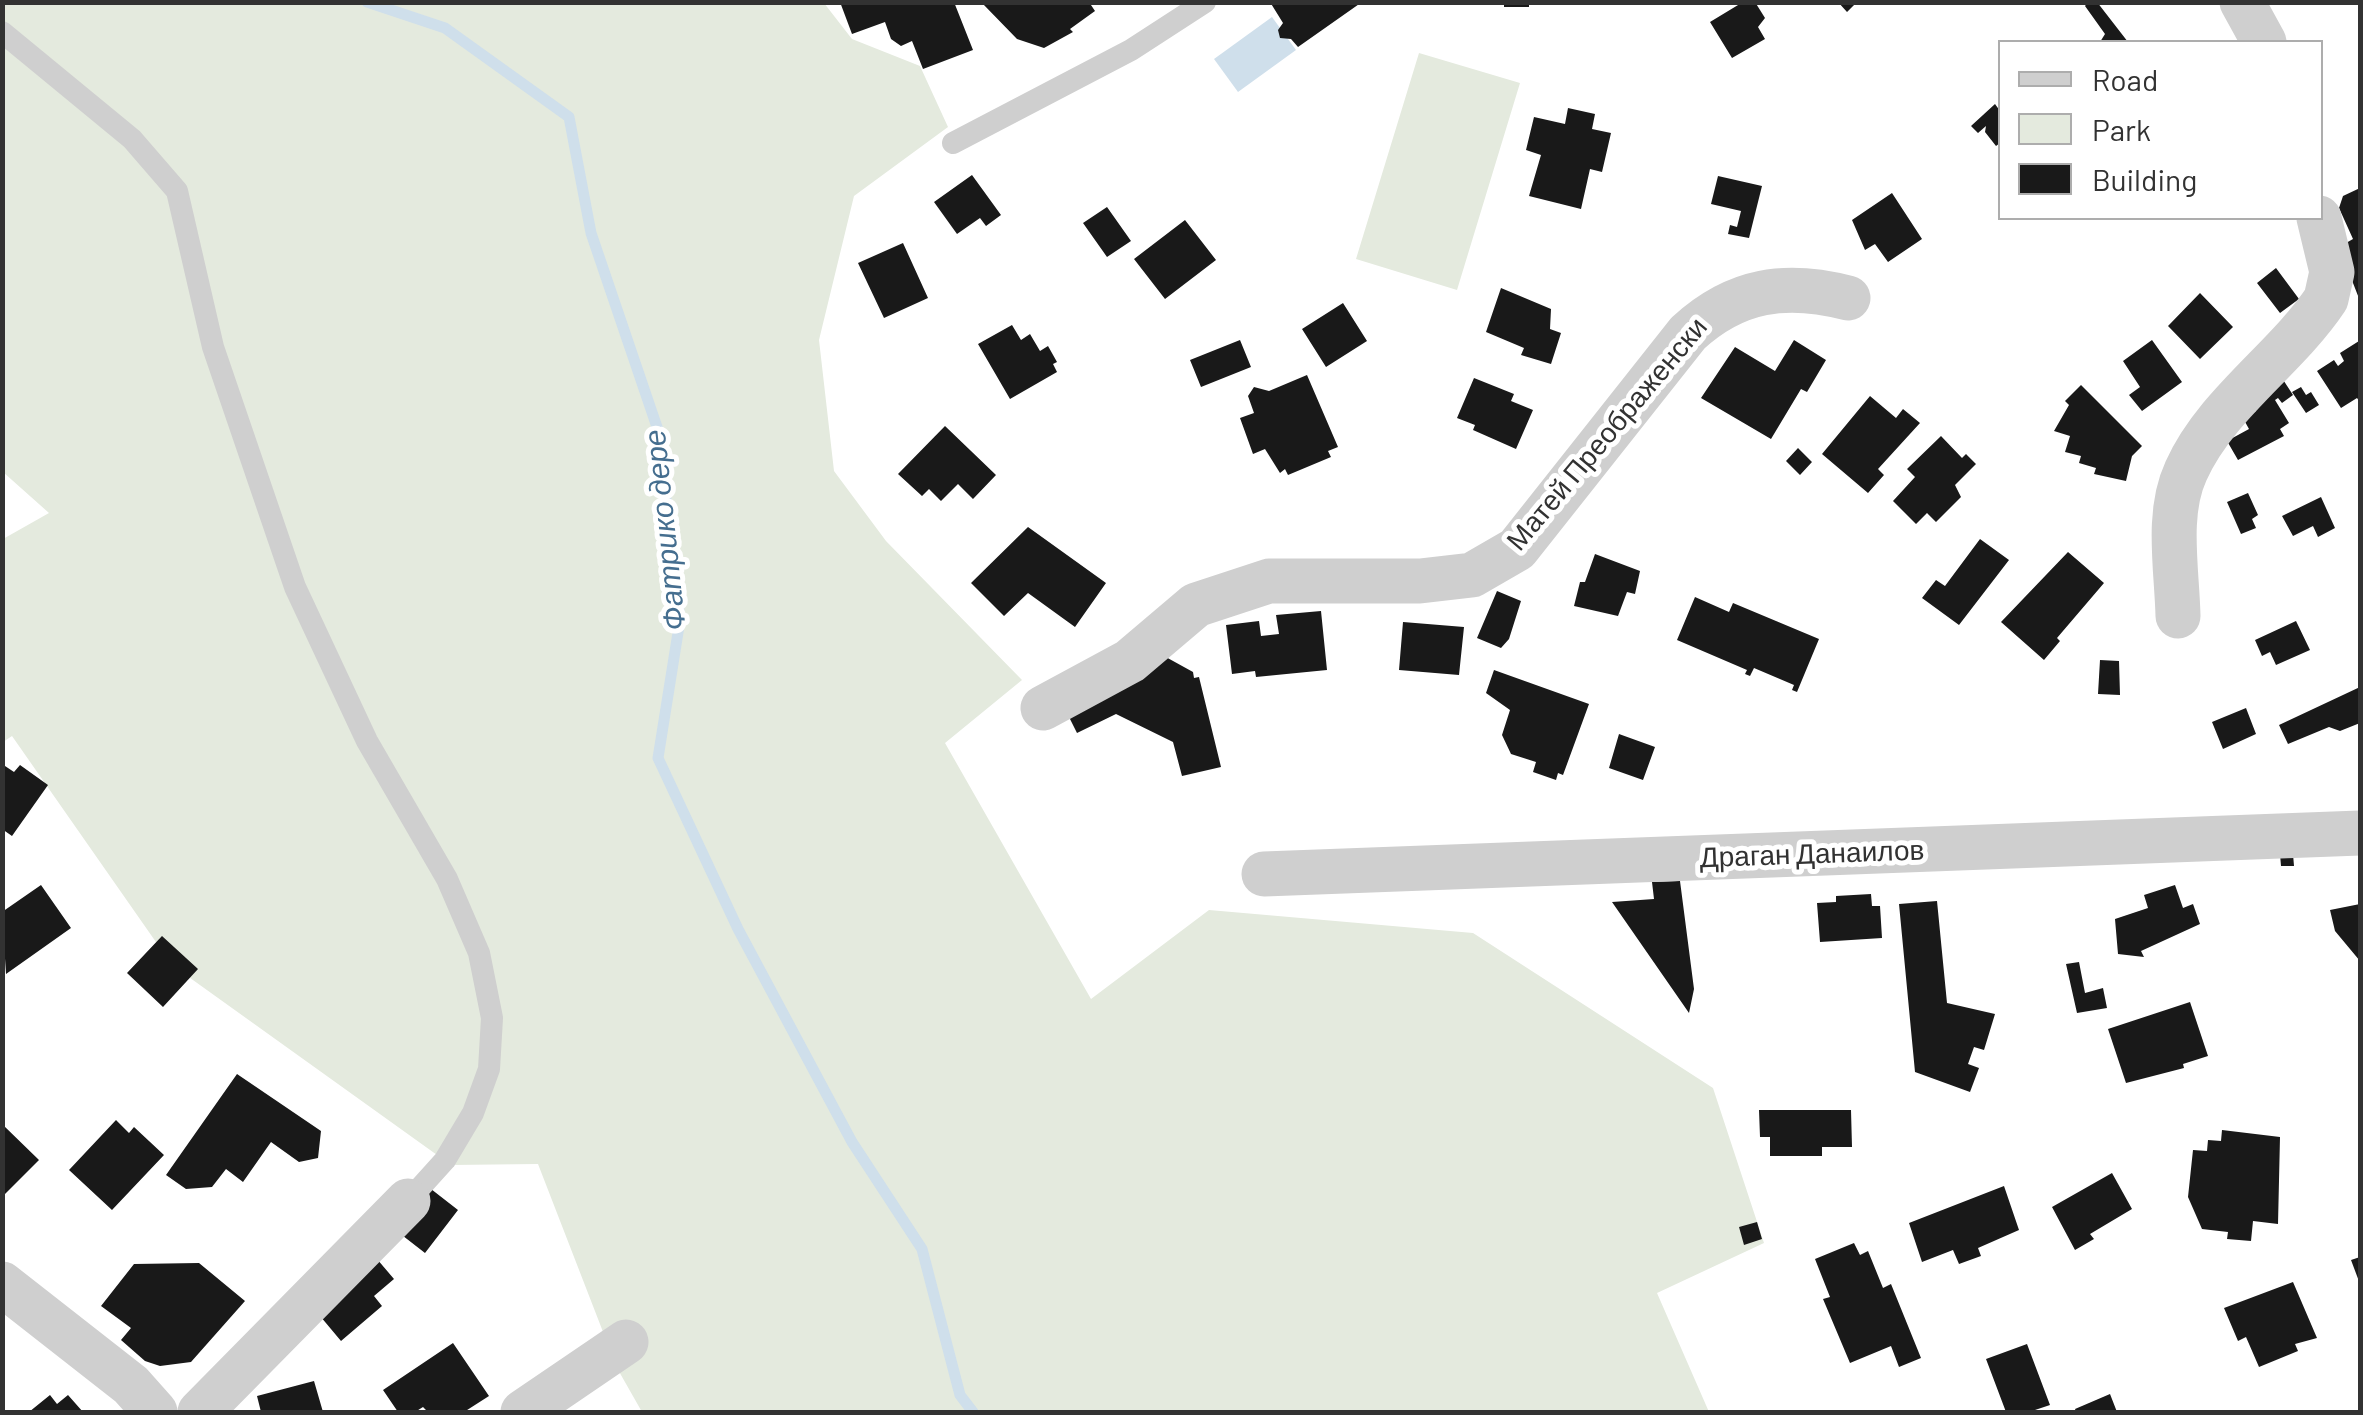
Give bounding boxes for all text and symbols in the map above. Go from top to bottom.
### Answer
legend [1998,40,2323,220]
text: Road [2092,61,2158,97]
text: Park [2092,111,2151,147]
text: Building [2092,161,2197,197]
street label: Матей Преображенски [1500,311,1714,557]
water label: Фатрико дере [637,428,693,632]
street label: Драган Данаилов [1699,833,1925,875]

